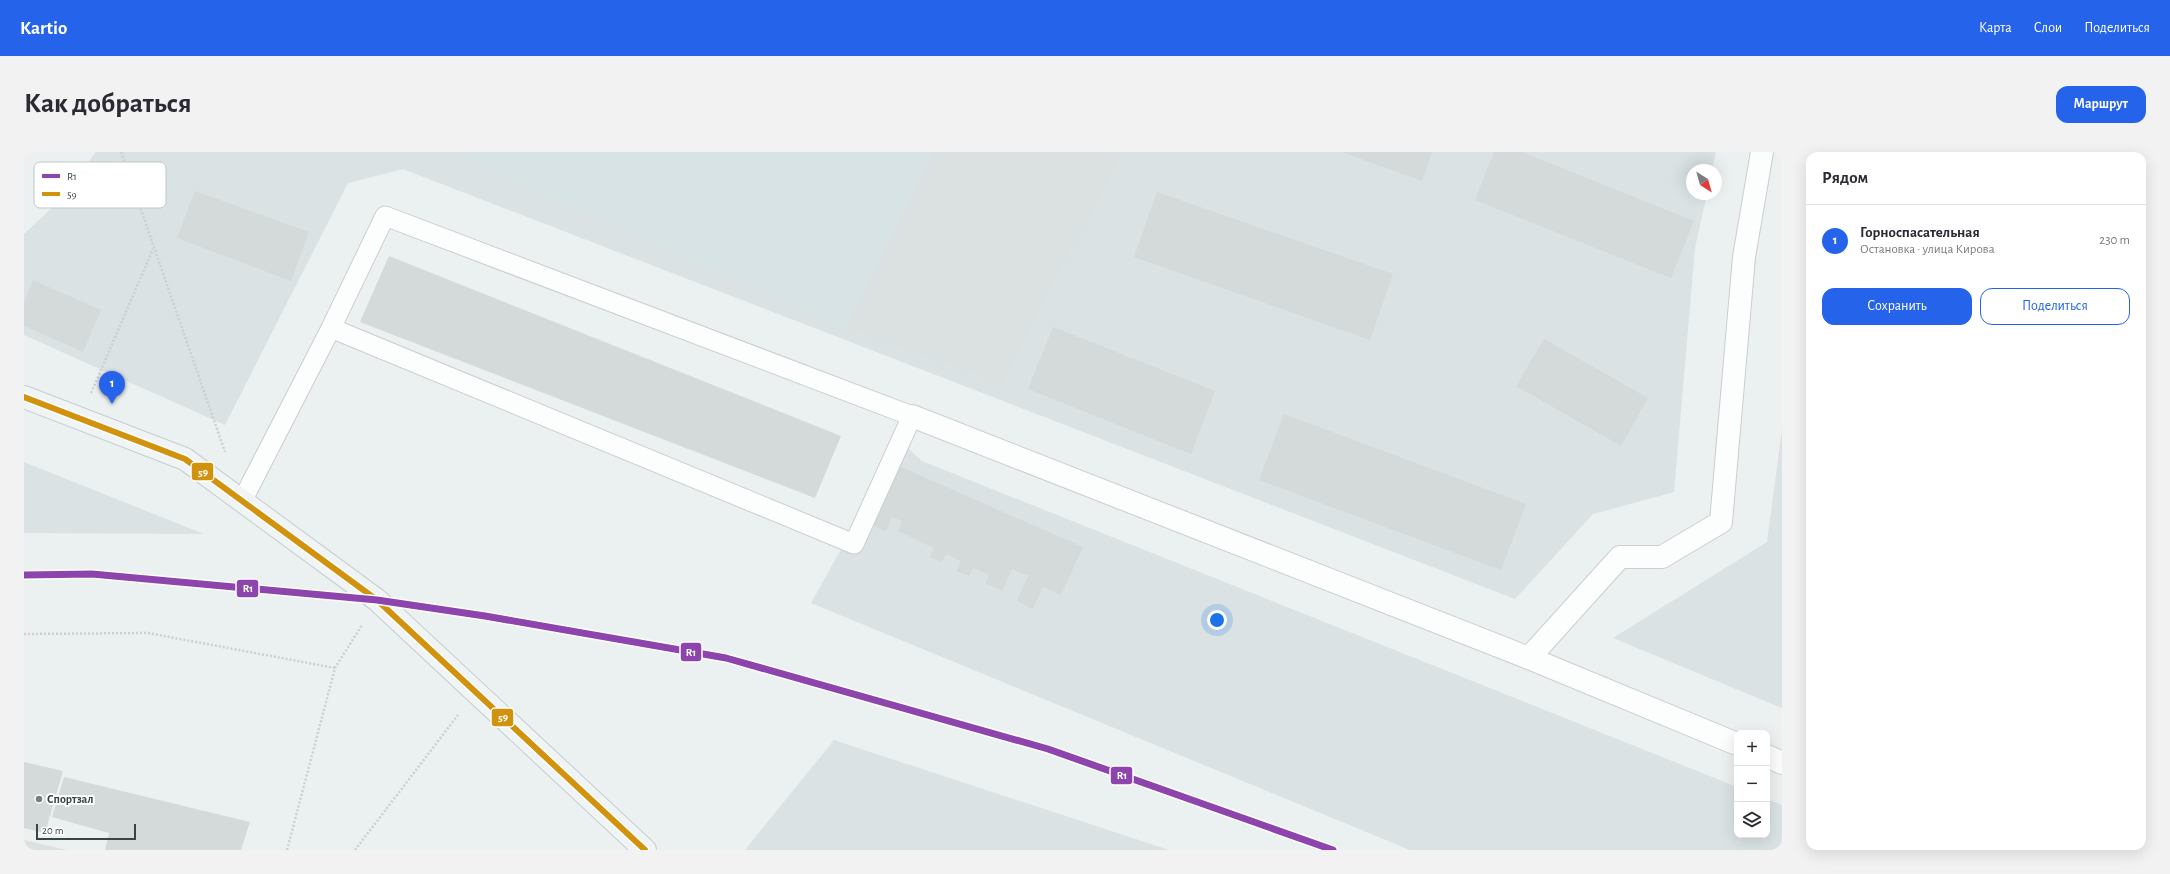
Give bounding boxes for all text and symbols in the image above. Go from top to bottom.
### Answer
text: Kartio [20,19,67,38]
text: Карта [1979,21,2012,35]
text: Слои [2034,21,2062,35]
text: Поделиться [2084,21,2150,35]
button: Маршрут [2056,86,2146,123]
text: Как добраться [24,90,192,118]
legend [34,162,166,208]
north arrow [1686,164,1722,200]
text: Рядом [1822,169,1868,186]
text: R1 [67,171,77,182]
text: 59 [67,189,77,200]
text: Горноспасательная [1860,225,1980,240]
text: 1 [1833,234,1837,247]
text: 230 m [2099,234,2130,247]
text: Остановка · улица Кирова [1860,243,1995,256]
button: Сохранить [1822,288,1972,325]
button: Поделиться [1980,288,2130,325]
pin: 1 [99,371,125,404]
line badge: 59 [191,462,214,481]
text: 59 [198,467,208,478]
line badge: R1 [236,579,259,598]
text: R1 [243,583,253,594]
your location [1207,610,1227,630]
line badge: R1 [680,642,702,662]
text: R1 [686,647,696,658]
line badge: 59 [491,708,514,727]
text: 59 [498,712,508,723]
map controls [1734,730,1770,838]
button: + [1734,730,1770,766]
line badge: R1 [1110,766,1133,785]
button: − [1734,766,1770,802]
text: R1 [1117,770,1127,781]
place label: Спортзал [47,793,93,805]
marker: Спортзал [34,794,44,804]
button: layers [1734,802,1770,838]
scale bar [36,822,136,841]
text: 20 m [42,825,63,836]

